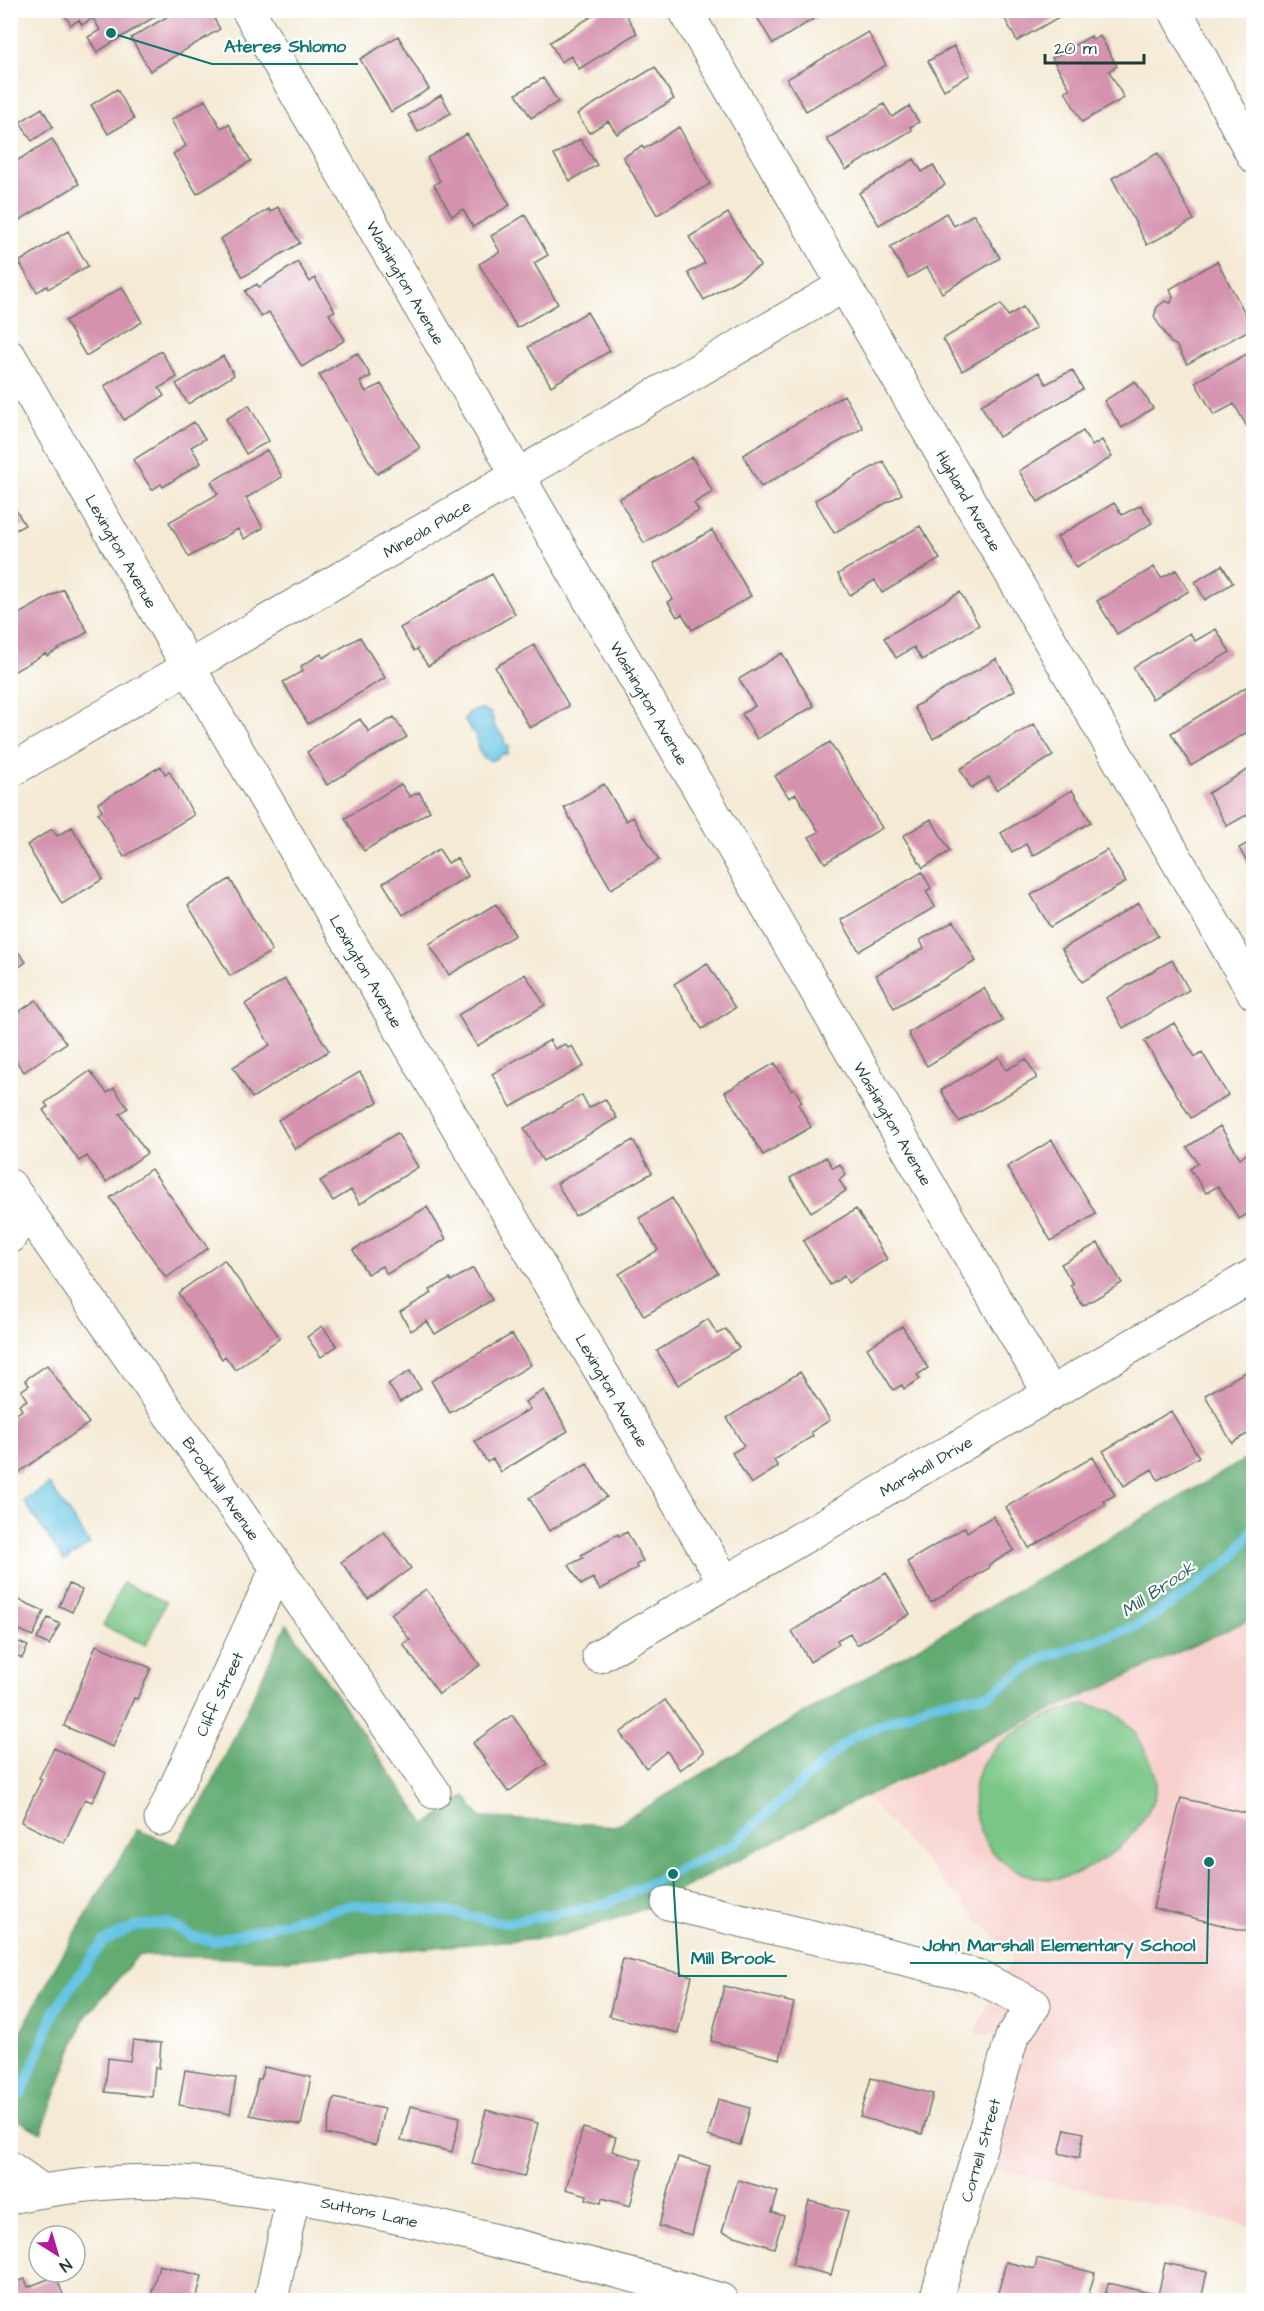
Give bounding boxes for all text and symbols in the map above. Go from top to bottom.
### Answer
scale bar [1045,27,1144,65]
callout: Ateres Shlomo [212,28,358,64]
text: Ateres Shlomo [224,34,347,59]
text: 20 m [1054,36,1097,61]
street label: Washington Avenue [361,217,450,349]
street label: Highland Avenue [930,447,1006,556]
street label: Lexington Avenue [79,491,162,613]
street label: Mineola Place [379,495,475,564]
street label: Washington Avenue [604,638,693,770]
street label: Lexington Avenue [324,911,408,1033]
street label: Washington Avenue [848,1058,937,1190]
street label: Lexington Avenue [569,1330,653,1452]
street label: Marshall Drive [876,1431,977,1503]
street label: Brookhill Avenue [177,1433,265,1545]
water label: Mill Brook [1116,1555,1201,1623]
street label: Cliff Street [191,1648,249,1740]
callout: John Marshall Elementary School [910,1927,1207,1963]
text: John Marshall Elementary School [921,1933,1196,1959]
callout: Mill Brook [679,1940,787,1976]
text: Mill Brook [691,1946,776,1971]
street label: Cornell Street [956,2095,1006,2205]
street label: Suttons Lane [319,2191,420,2234]
north arrow [27,2224,87,2284]
text: N [55,2253,76,2277]

